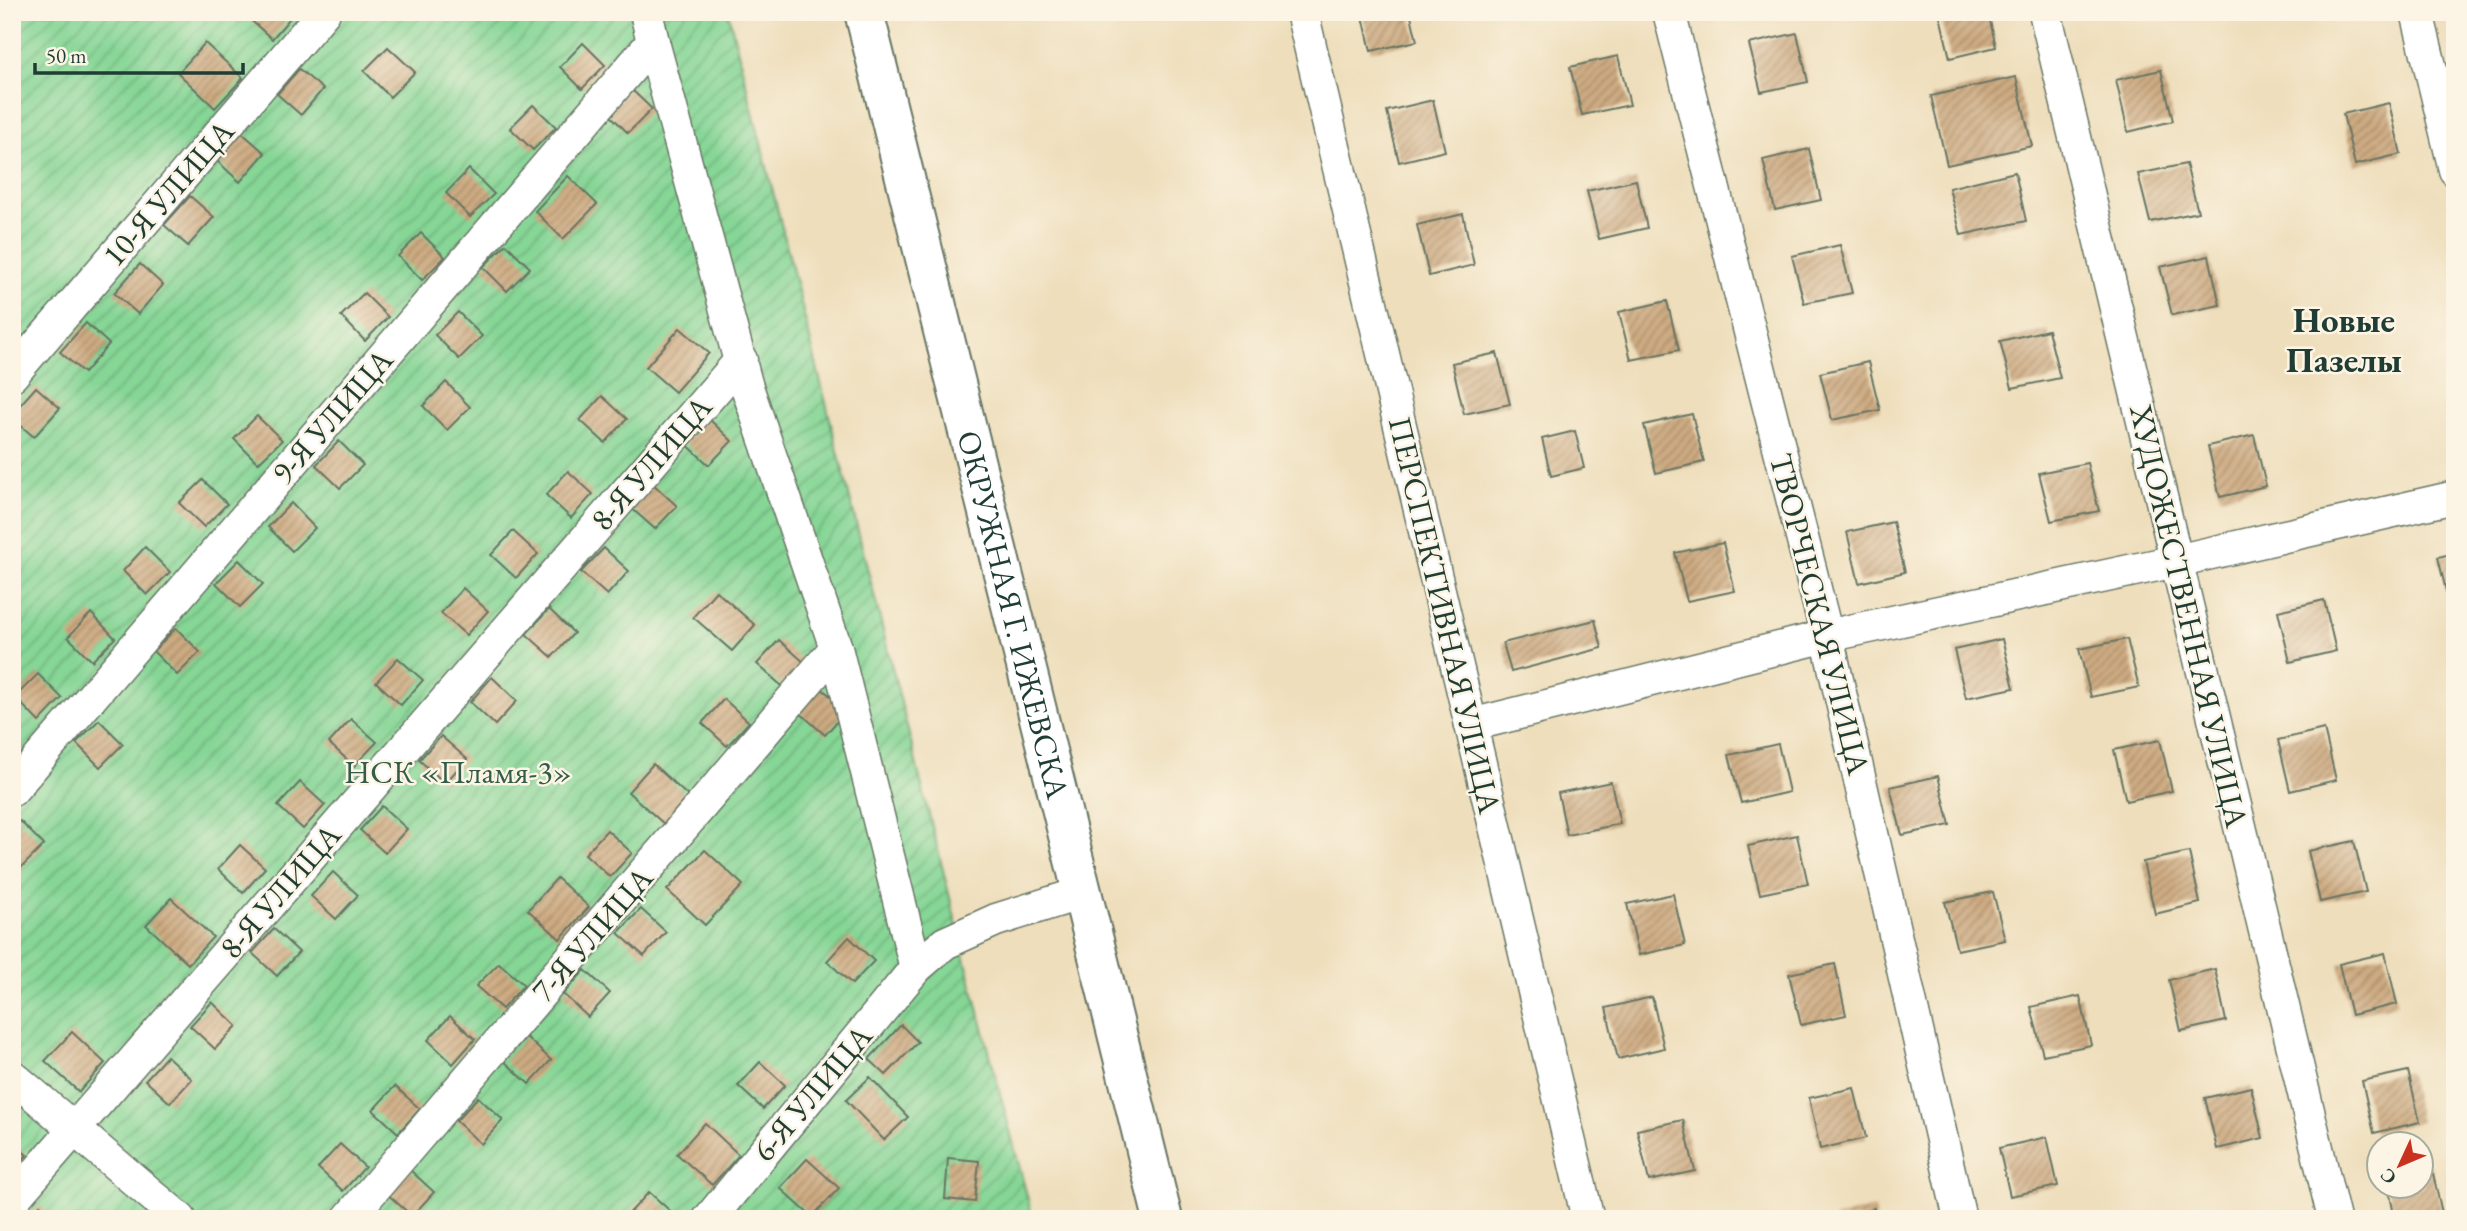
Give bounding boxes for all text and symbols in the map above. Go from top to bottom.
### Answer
scale bar [35,32,243,76]
text: 50 m [46,42,87,69]
street label: 10-Я УЛИЦА [93,110,244,275]
district label: Новые Пазелы [2286,297,2402,382]
street label: 9-Я УЛИЦА [262,339,403,492]
street label: 8-Я УЛИЦА [581,386,722,539]
street label: ХУДОЖЕСТВЕННАЯ УЛИЦА [2120,400,2258,832]
street label: ПЕРСПЕКТИВНАЯ УЛИЦА [1379,412,1511,818]
street label: ОКРУЖНАЯ Г. ИЖЕВСКА [948,426,1079,804]
street label: ТВОРЧЕСКАЯ УЛИЦА [1760,449,1880,780]
park label: НСК «Пламя-3» [344,751,572,793]
street label: 8-Я УЛИЦА [210,814,351,967]
street label: 7-Я УЛИЦА [522,857,663,1010]
street label: 6-Я УЛИЦА [743,1015,882,1170]
north arrow [2366,1130,2436,1200]
text: С [2374,1163,2402,1190]

